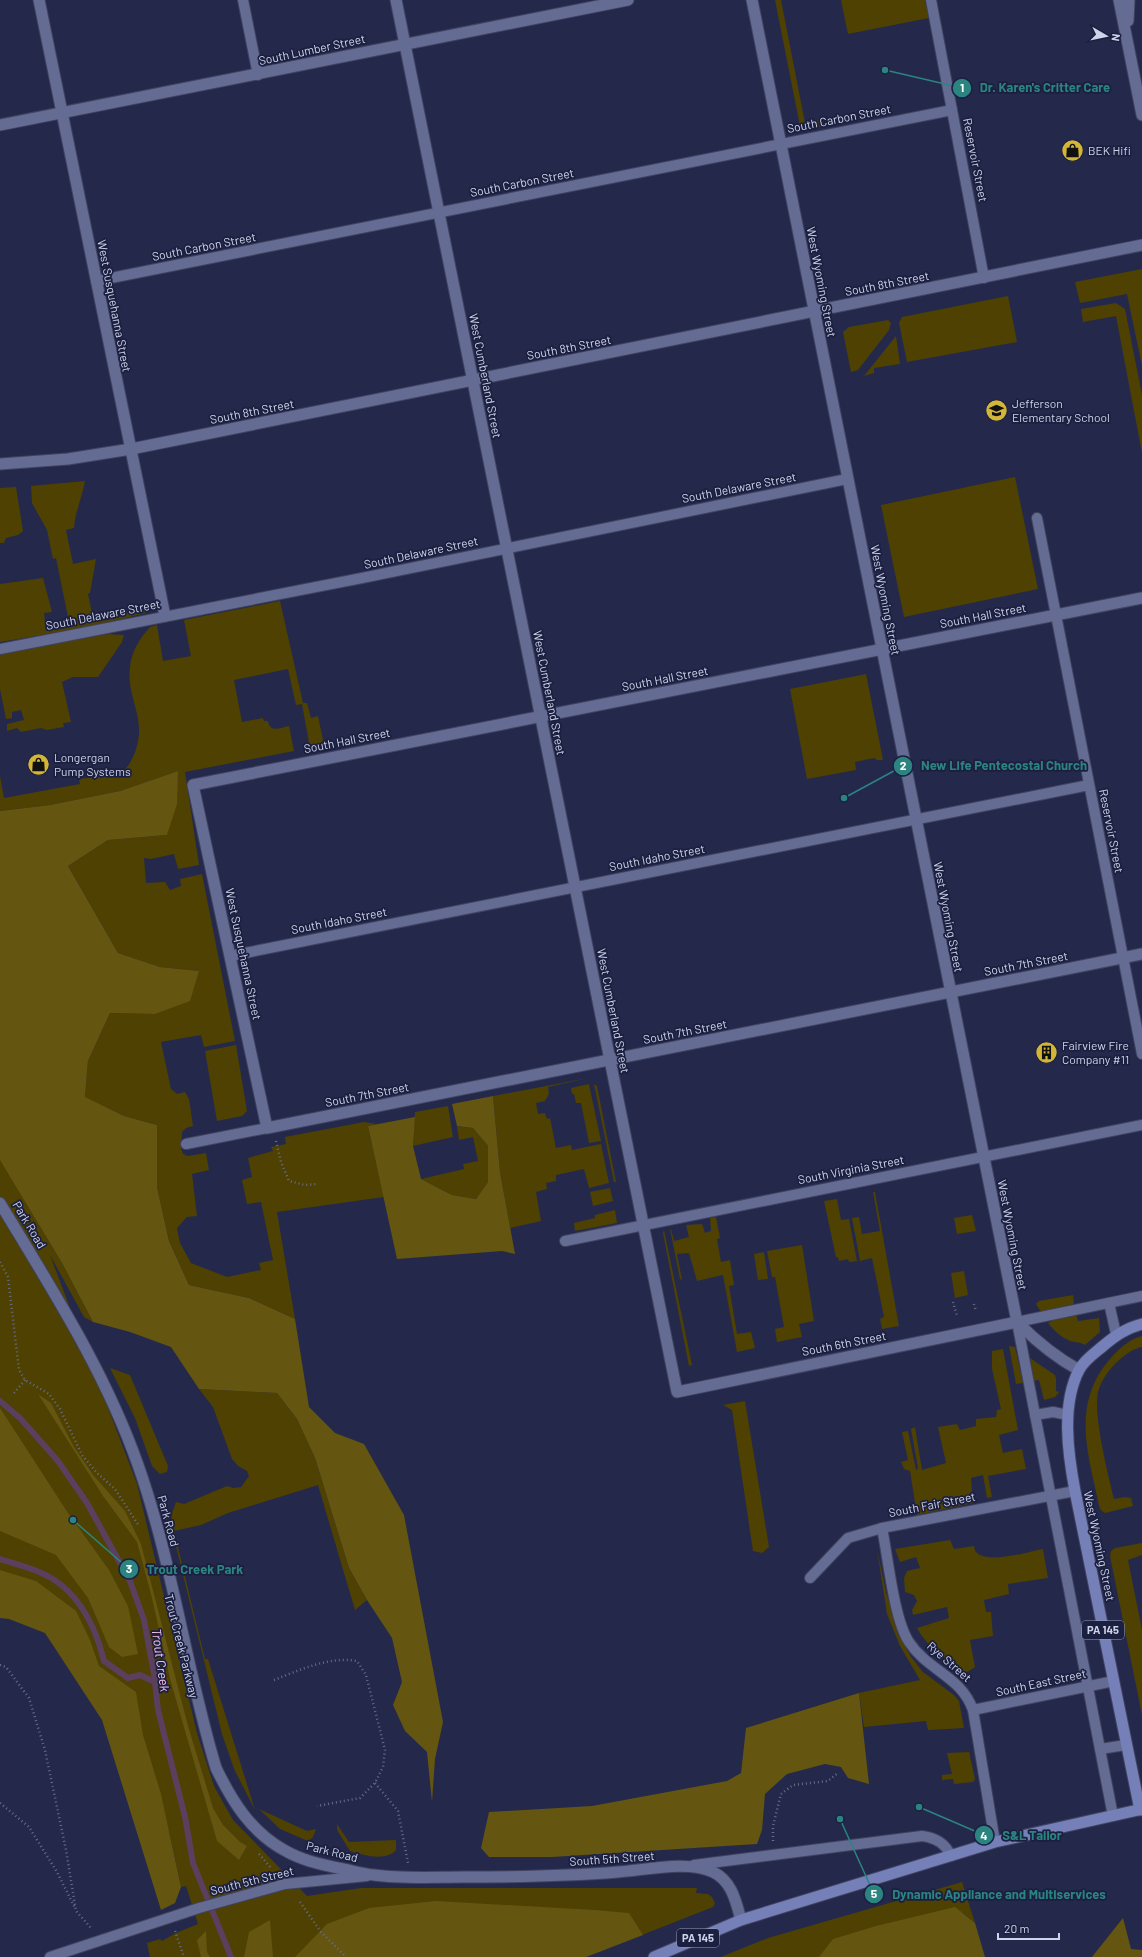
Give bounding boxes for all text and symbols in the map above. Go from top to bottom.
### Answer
north arrow [1086,16,1126,56]
street label: South Lumber Street [257,31,366,67]
text: N [1109,33,1123,42]
callout: Dr. Karen's Critter Care [952,75,1118,100]
text: Dr. Karen's Critter Care [980,79,1110,95]
text: 1 [960,80,964,94]
street label: South Carbon Street [786,101,892,135]
street label: Reservoir Street [961,117,991,203]
shop icon: BEK Hifi [1059,138,1085,164]
place label: BEK Hifi [1088,143,1131,157]
street label: South Carbon Street [469,165,575,199]
street label: West Wyoming Street [804,225,840,338]
street label: South Carbon Street [151,229,257,263]
street label: West Susquehanna Street [95,239,135,373]
street label: South 8th Street [844,268,930,298]
street label: West Cumberland Street [467,312,505,439]
street label: South 8th Street [526,332,612,362]
street label: South 8th Street [209,396,295,426]
place label: Jefferson Elementary School [1012,396,1110,424]
school or university icon: Jefferson Elementary School [983,398,1009,424]
street label: South Delaware Street [680,469,797,505]
street label: South Delaware Street [362,533,479,571]
street label: West Wyoming Street [868,543,904,656]
street label: South Delaware Street [44,596,161,632]
street label: South Hall Street [938,600,1027,630]
street label: West Cumberland Street [531,629,569,756]
street label: South Hall Street [620,663,709,693]
street label: South Hall Street [302,725,391,755]
place label: Longergan Pump Systems [54,750,131,778]
shop icon: Longergan Pump Systems [25,752,51,778]
callout: New Life Pentecostal Church [893,753,1095,778]
text: New Life Pentecostal Church [921,757,1087,773]
text: 2 [900,758,907,772]
street label: Reservoir Street [1097,788,1127,874]
street label: South Idaho Street [608,841,706,873]
street label: West Wyoming Street [931,860,967,973]
street label: West Susquehanna Street [223,887,265,1021]
street label: South Idaho Street [290,904,388,936]
street label: West Cumberland Street [595,947,633,1074]
street label: South 7th Street [983,948,1069,978]
street label: South 7th Street [642,1016,728,1046]
place label: Fairview Fire Company #11 [1062,1038,1129,1066]
building icon: Fairview Fire Company #11 [1034,1040,1060,1066]
street label: South 7th Street [324,1079,410,1109]
street label: South Virginia Street [797,1152,905,1186]
street label: West Wyoming Street [995,1178,1031,1291]
street label: Park Road [10,1198,49,1251]
street label: South 6th Street [801,1328,887,1358]
street label: South Fair Street [887,1489,977,1519]
street label: West Wyoming Street [1081,1490,1118,1602]
street label: Park Road [155,1494,183,1548]
callout: Trout Creek Park [119,1557,252,1582]
text: 3 [126,1561,132,1575]
text: Trout Creek Park [147,1561,243,1577]
street label: Trout Creek Parkway [161,1592,201,1700]
road number: PA 145 [1082,1621,1124,1639]
water label: Trout Creek [149,1627,173,1693]
street label: Rye Street [925,1638,975,1684]
street label: South East Street [994,1666,1087,1698]
callout: S&L Tailor [974,1823,1070,1848]
text: S&L Tailor [1002,1827,1062,1843]
text: 4 [980,1828,988,1842]
street label: Park Road [305,1838,359,1864]
street label: South 5th Street [569,1848,655,1868]
street label: South 5th Street [209,1863,295,1897]
callout: Dynamic Appliance and Multiservices [864,1882,1114,1907]
text: 5 [871,1886,878,1900]
text: Dynamic Appliance and Multiservices [892,1886,1106,1902]
scale bar [998,1915,1059,1941]
text: 20 m [1004,1921,1030,1935]
road number: PA 145 [677,1929,719,1947]

